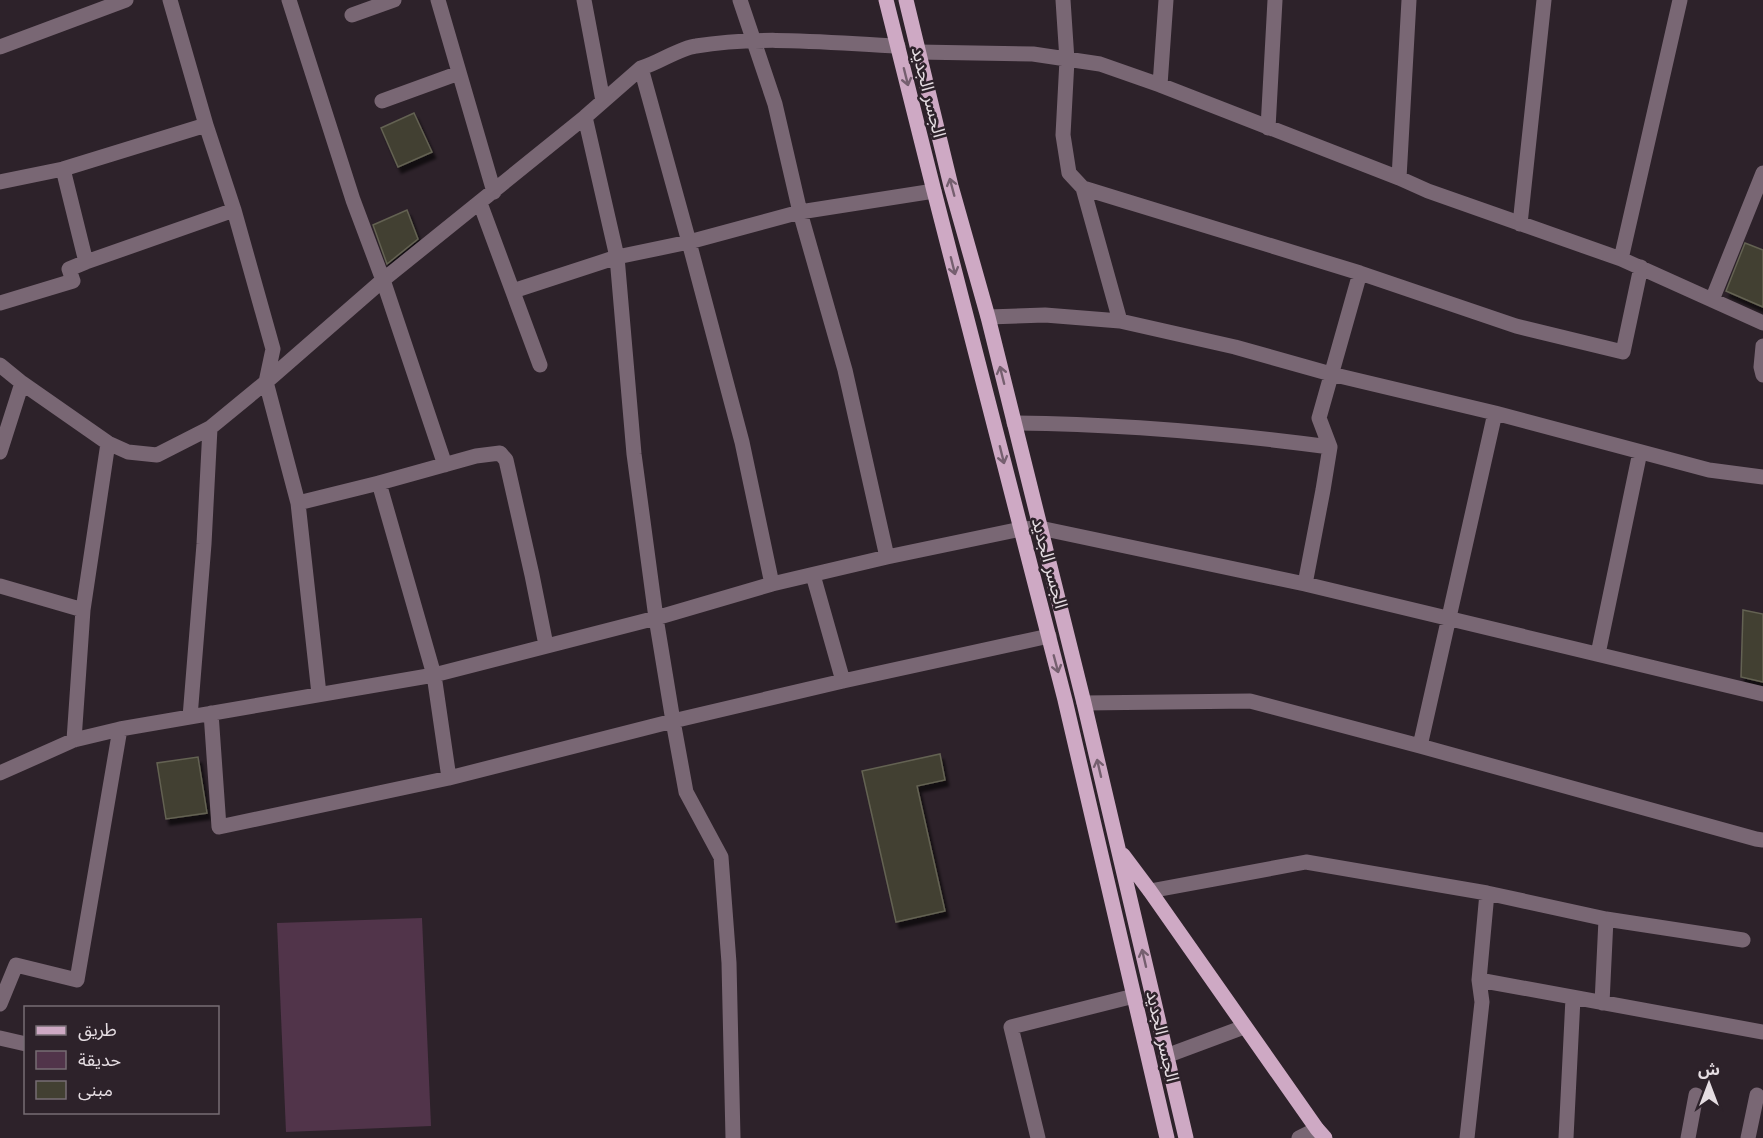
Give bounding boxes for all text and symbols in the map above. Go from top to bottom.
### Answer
street label: الجسر الجديد [907,44,950,140]
one-way arrow [900,67,912,86]
one-way arrow [945,178,957,197]
one-way arrow [948,256,959,275]
one-way arrow [996,366,1008,385]
one-way arrow [996,445,1008,464]
street label: الجسر الجديد [1027,515,1072,611]
one-way arrow [1051,654,1062,673]
one-way arrow [1093,759,1105,778]
one-way arrow [1137,949,1149,968]
street label: الجسر الجديد [1141,988,1184,1084]
legend [24,1006,219,1114]
text: طريق [78,1019,117,1041]
text: حديقة [78,1049,121,1070]
north arrow [1679,1054,1739,1114]
text: ش [1698,1059,1720,1079]
text: مبنى [78,1079,113,1101]

